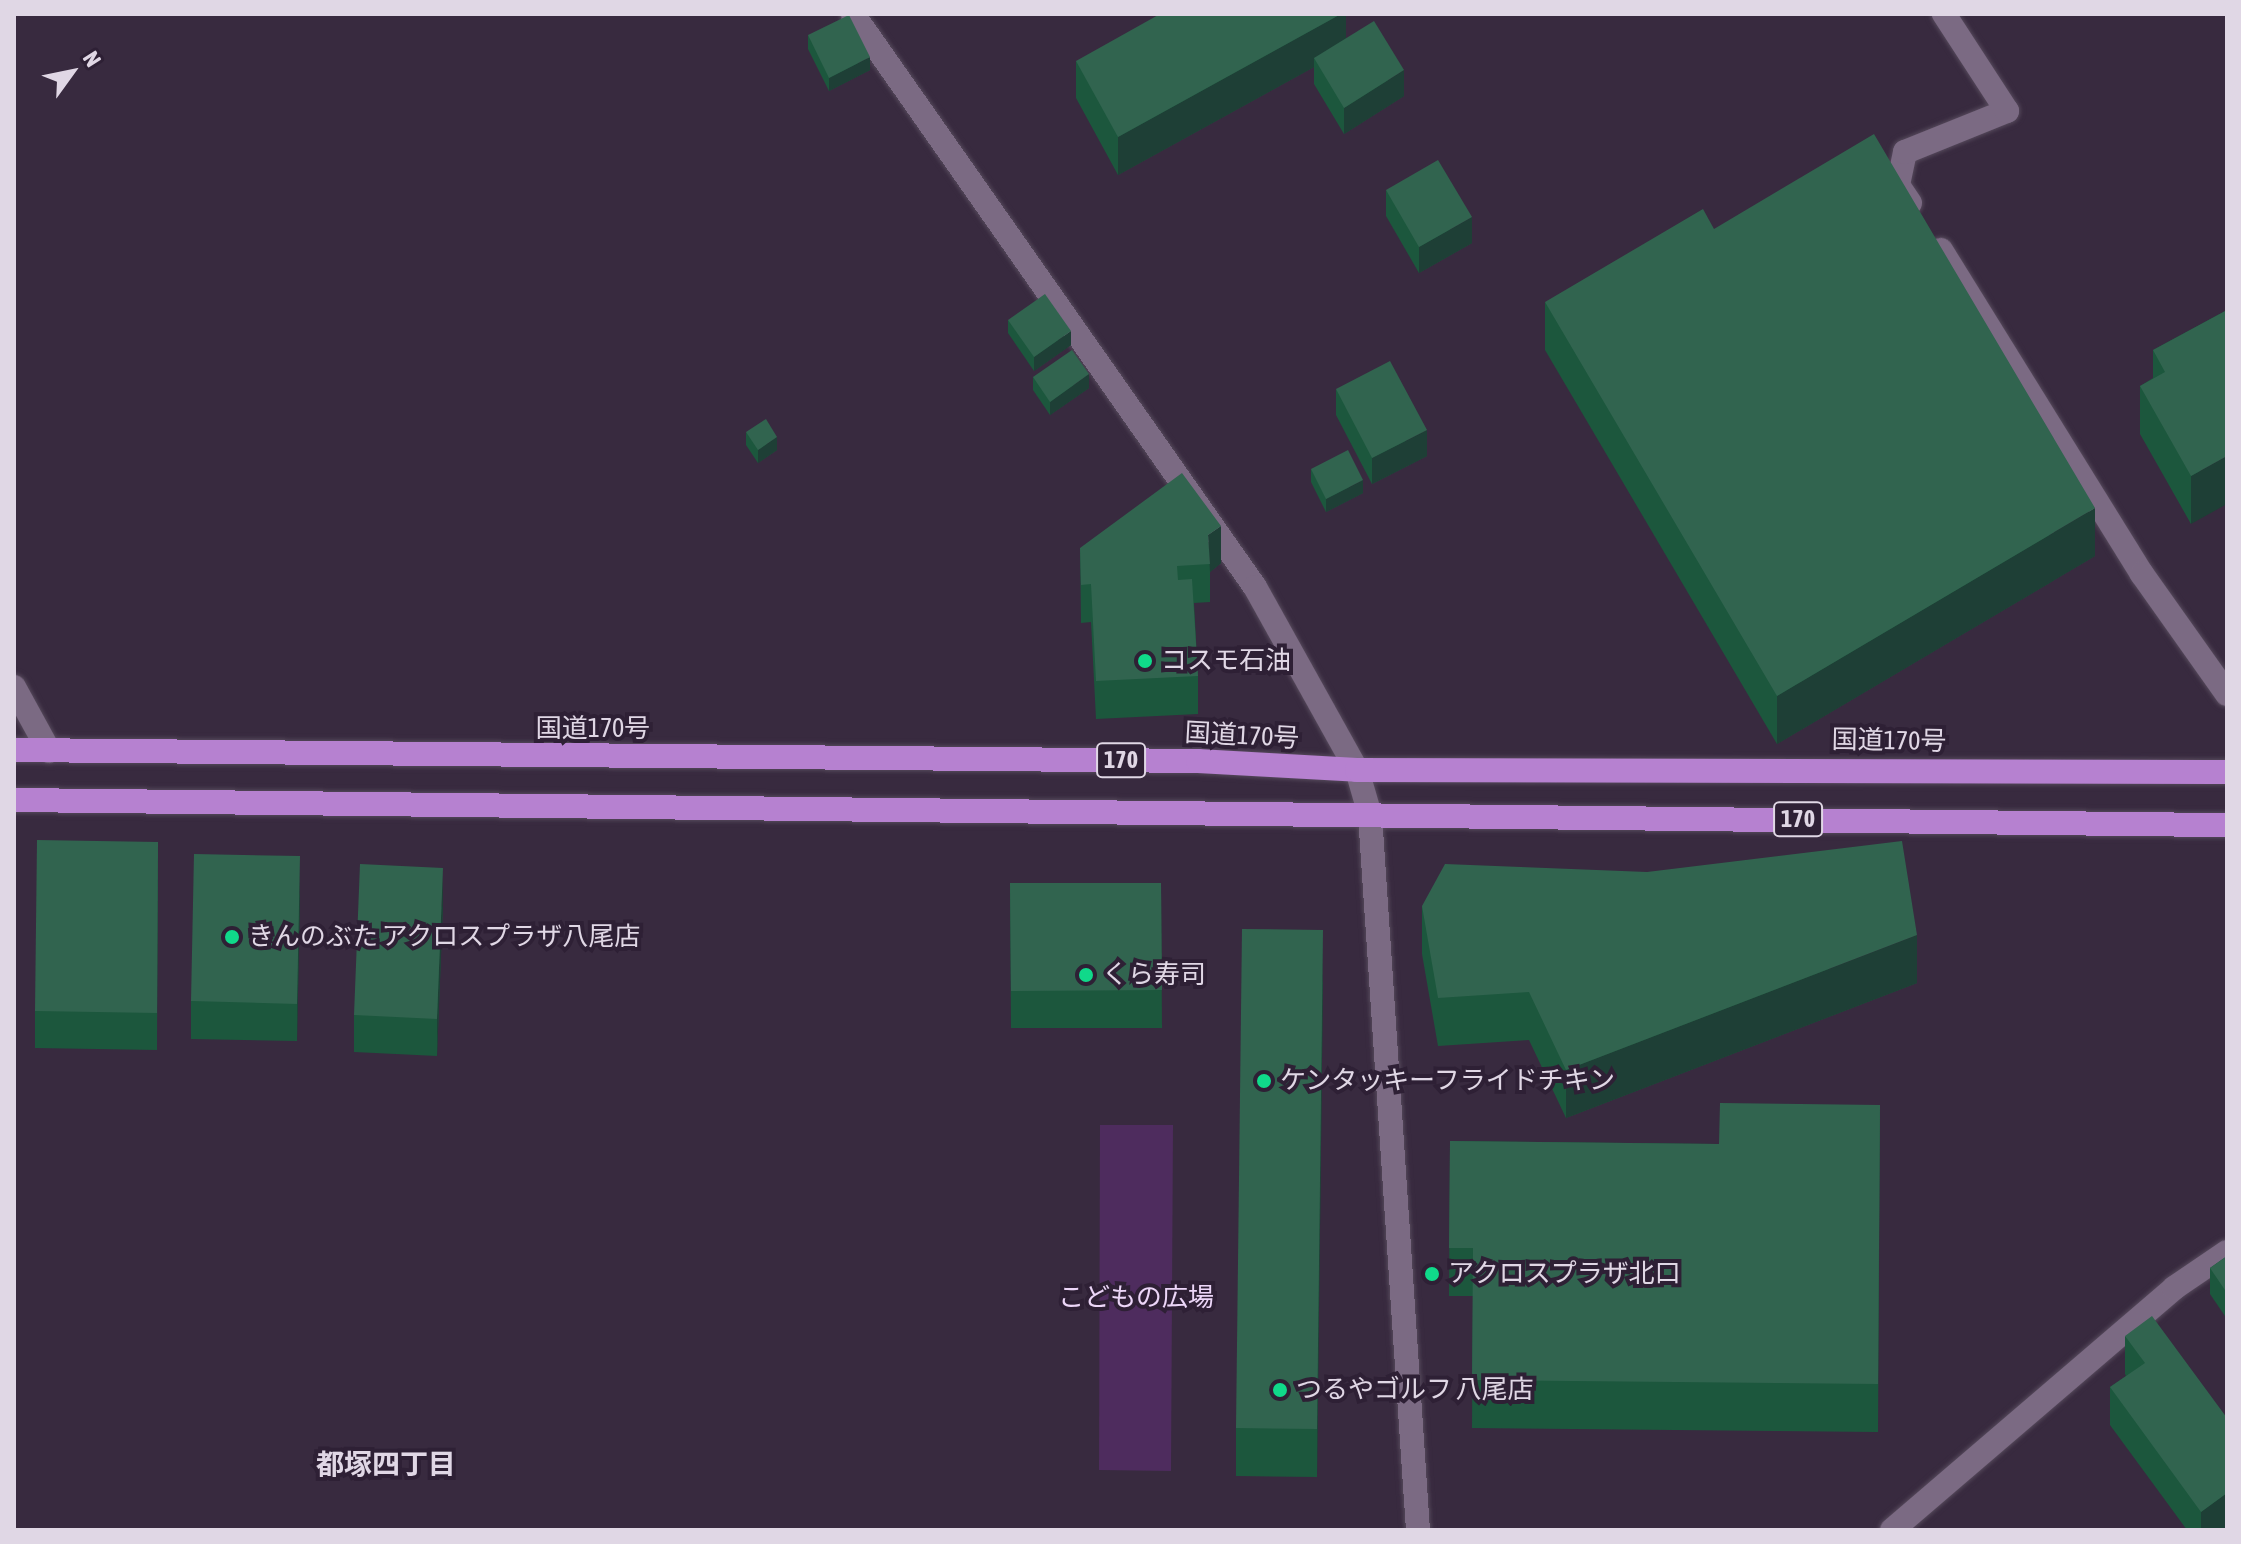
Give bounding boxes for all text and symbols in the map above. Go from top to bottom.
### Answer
north arrow [32,32,112,112]
text: N [78,46,107,71]
place label: コスモ石油 [1161,645,1291,677]
marker: コスモ石油 [1136,652,1154,670]
street label: 国道170号 [536,713,650,745]
street label: 国道170号 [1184,717,1300,755]
street label: 国道170号 [1831,724,1947,758]
road number: 170 [1095,740,1147,780]
road number: 170 [1772,799,1824,839]
place label: きんのぶた アクロスプラザ八尾店 [248,921,642,953]
marker: きんのぶた アクロスプラザ八尾店 [223,928,241,946]
place label: くら寿司 [1102,959,1206,991]
marker: くら寿司 [1077,966,1095,984]
place label: ケンタッキーフライドチキン [1280,1065,1618,1097]
marker: ケンタッキーフライドチキン [1255,1072,1273,1090]
place label: アクロスプラザ北口 [1448,1258,1682,1290]
marker: アクロスプラザ北口 [1423,1265,1441,1283]
park label: こどもの広場 [1058,1282,1214,1314]
place label: つるやゴルフ 八尾店 [1296,1374,1534,1406]
marker: つるやゴルフ 八尾店 [1271,1381,1289,1399]
district label: 都塚四丁目 [316,1447,456,1481]

